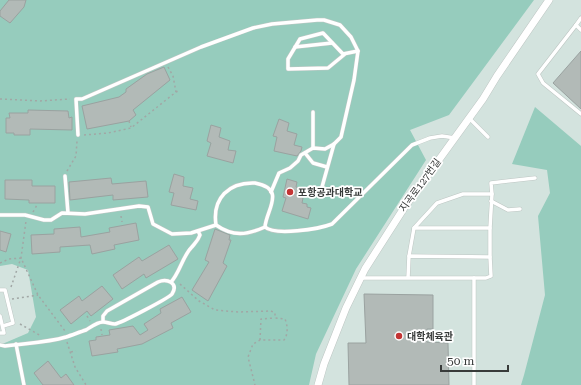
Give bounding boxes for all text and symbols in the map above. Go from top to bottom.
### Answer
street label: 지곡로127번길 [397,156,443,214]
place label: 포항공과대학교 [298,186,362,198]
marker: 포항공과대학교 [285,187,295,197]
place label: 대학체육관 [407,330,453,342]
marker: 대학체육관 [394,331,404,341]
scale bar [441,347,508,373]
text: 50 m [447,354,474,368]

